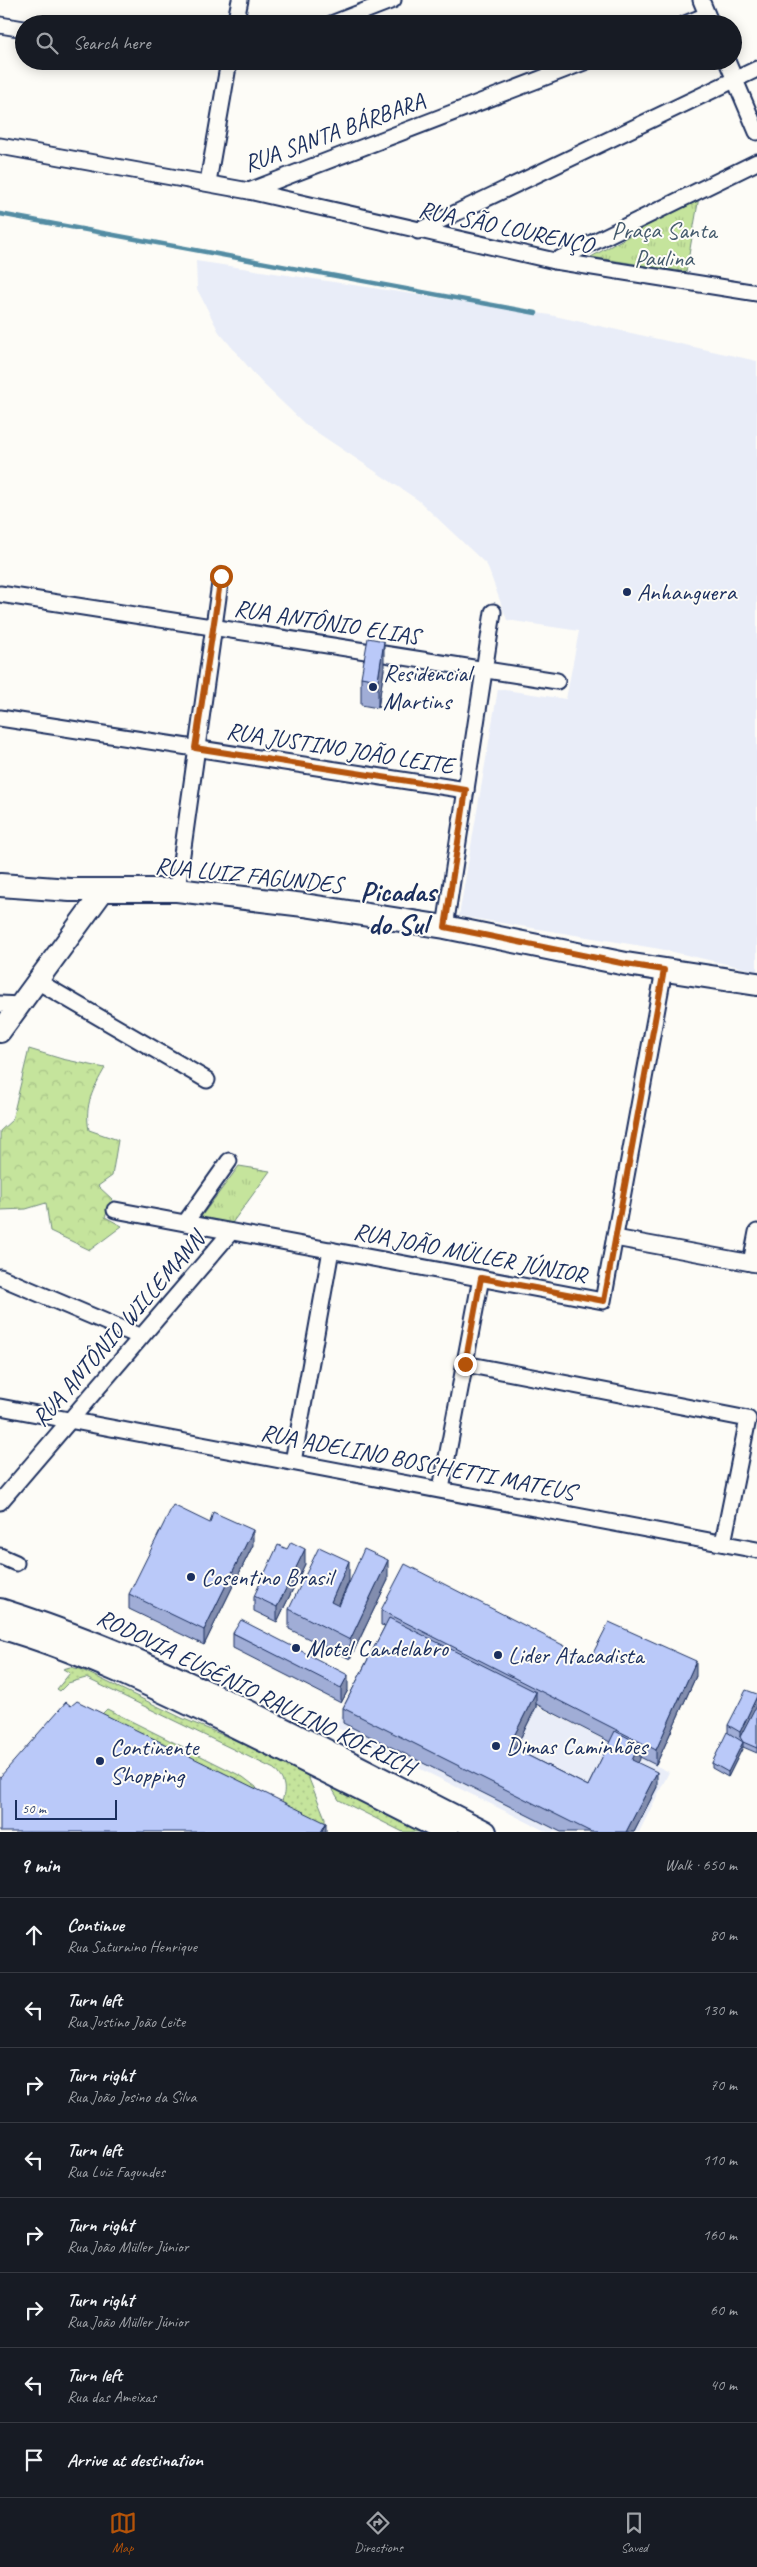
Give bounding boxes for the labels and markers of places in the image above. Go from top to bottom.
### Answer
place label: Anhanguera [637,577,738,607]
marker: Anhanguera [621,586,633,598]
place label: Residencial Martins [383,658,475,716]
marker: Residencial Martins [367,681,379,693]
place label: Cosentino Brasil [201,1562,337,1592]
marker: Cosentino Brasil [185,1571,197,1583]
place label: Motel Candelabro [306,1633,450,1663]
place label: Lider Atacadista [508,1640,646,1670]
marker: Motel Candelabro [290,1642,302,1654]
marker: Lider Atacadista [492,1649,504,1661]
place label: Dimas Caminhões [506,1731,650,1761]
place label: Continente Shopping [110,1732,200,1790]
marker: Dimas Caminhões [490,1740,502,1752]
marker: Continente Shopping [94,1755,106,1767]

